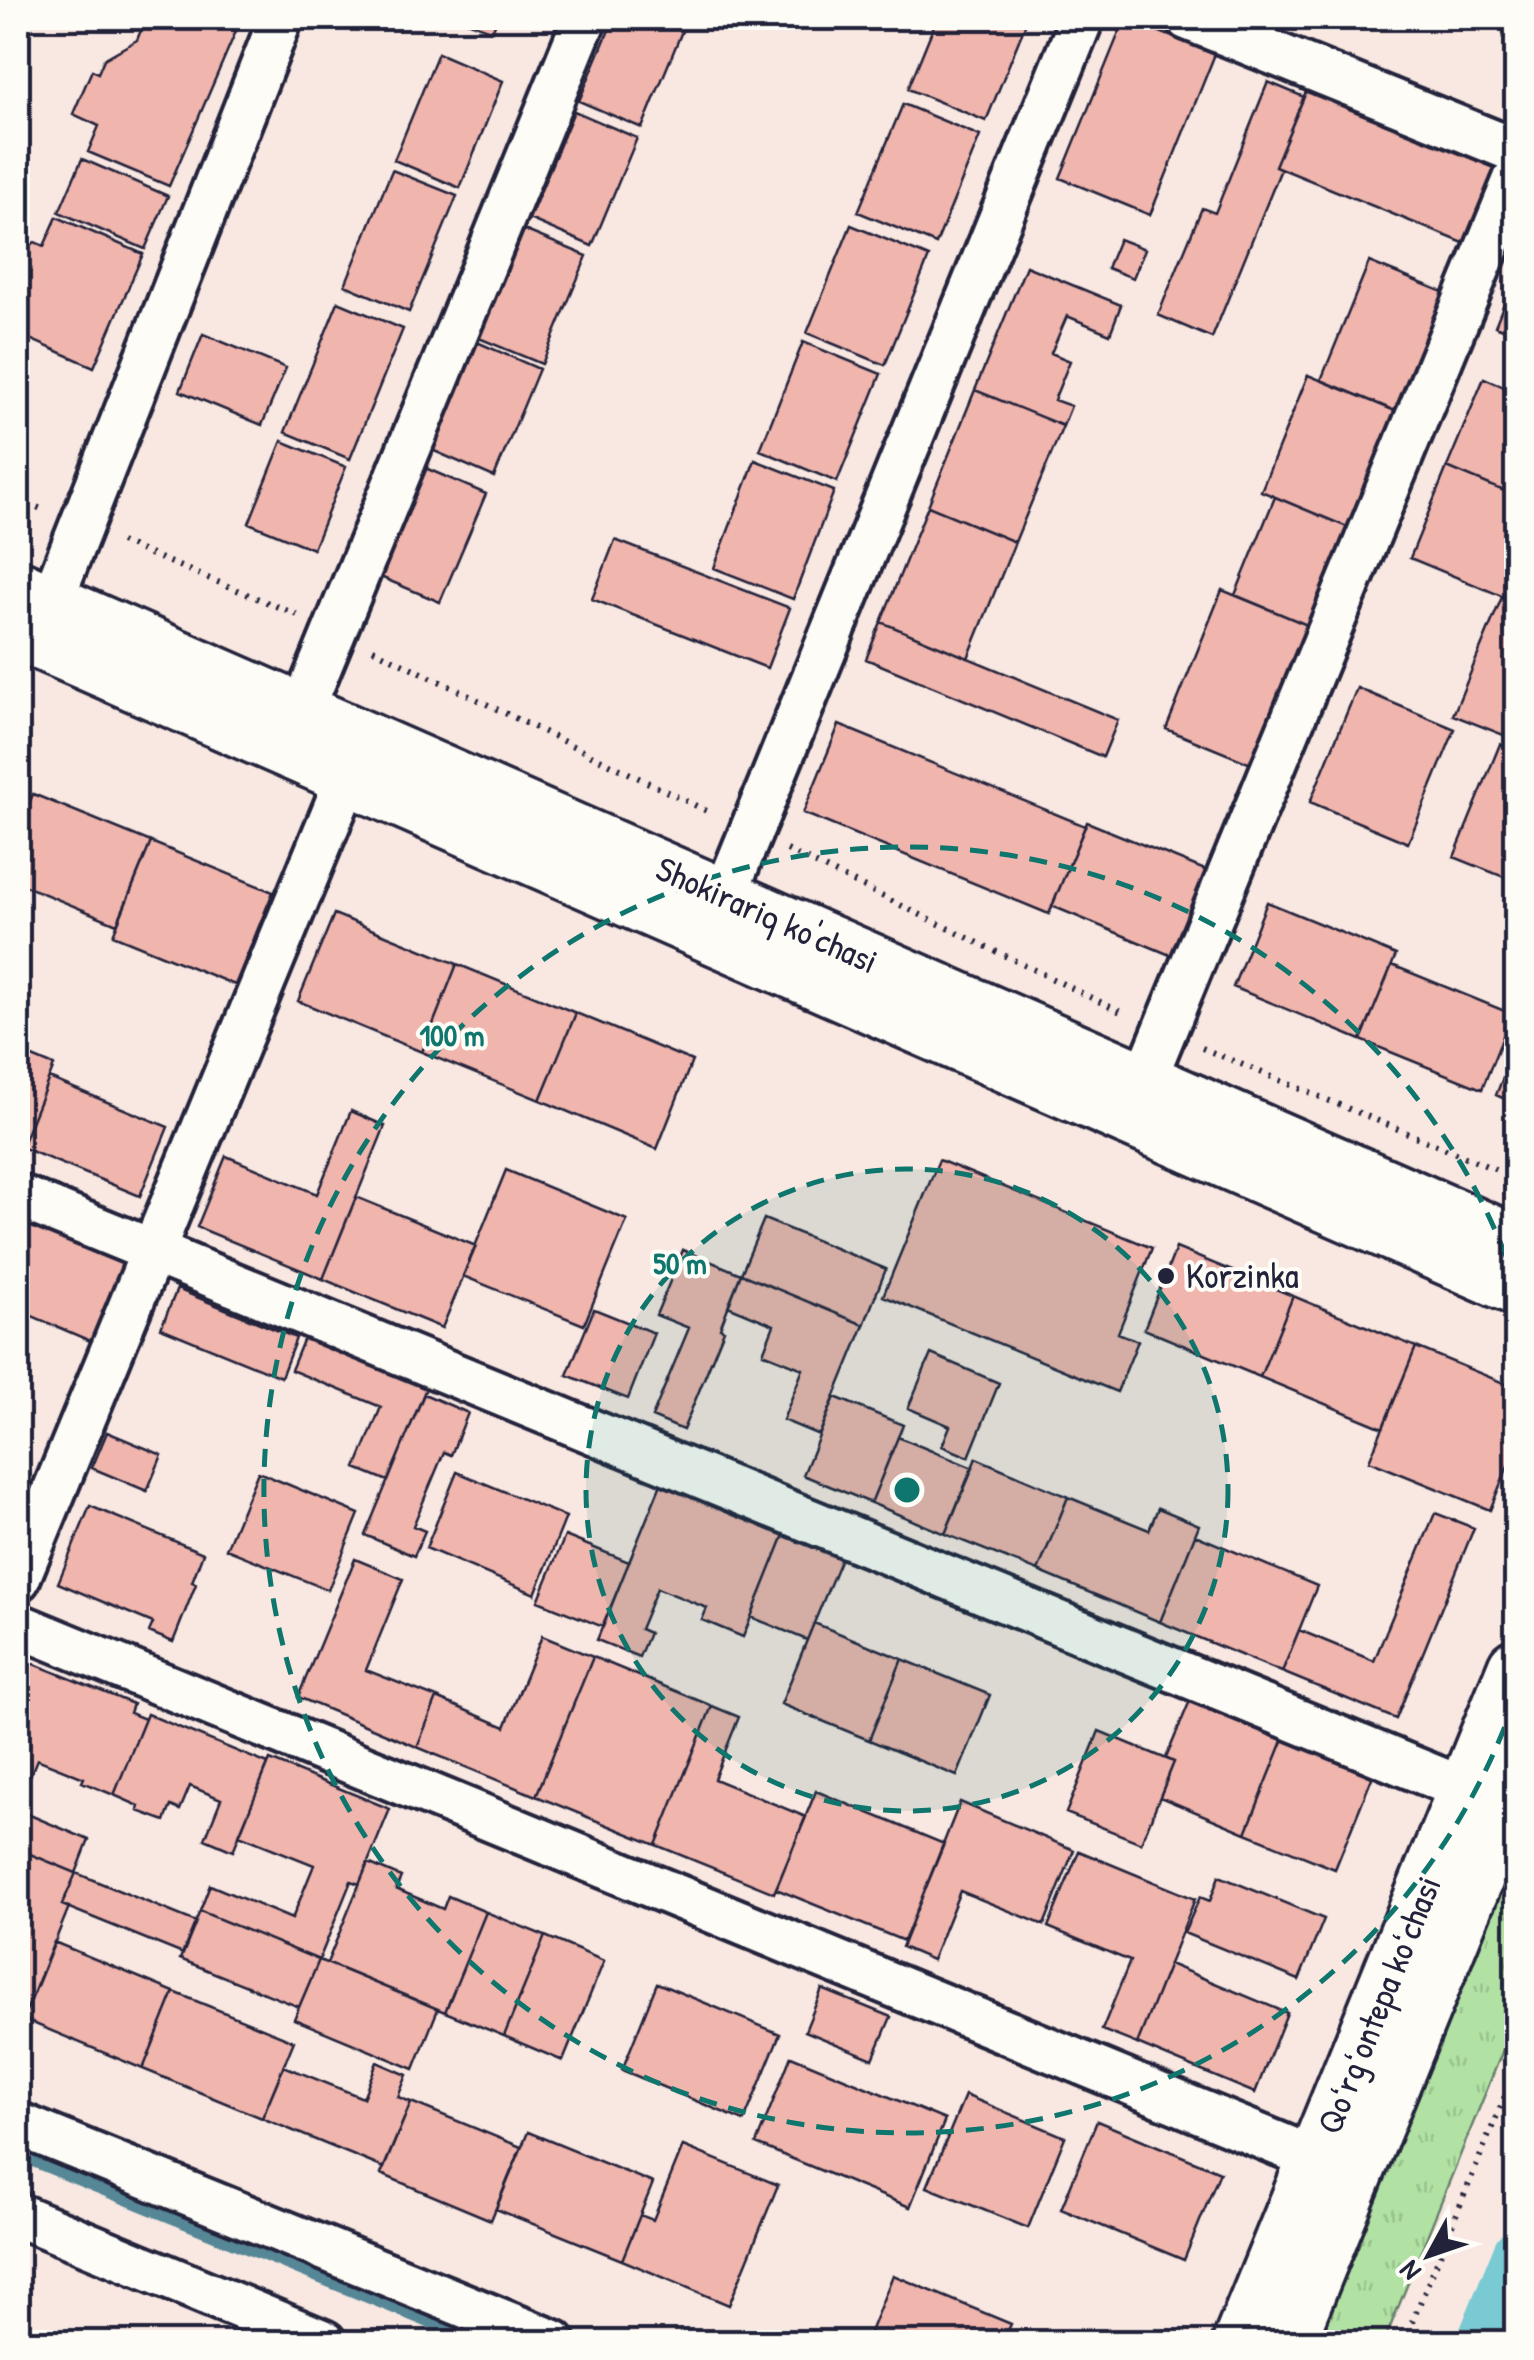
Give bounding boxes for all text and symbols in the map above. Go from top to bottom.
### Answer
street label: Shokirariq ko'chasi [649,845,885,984]
text: 100 m [419,1015,485,1055]
text: 50 m [653,1243,707,1283]
place label: Korzinka [1186,1252,1299,1299]
marker: Korzinka [1155,1265,1177,1287]
centre of rings [889,1472,925,1508]
street label: Qoʻrgʻontepa koʻchasi [1305,1869,1452,2141]
north arrow [1379,2205,1479,2305]
text: N [1390,2253,1429,2289]

